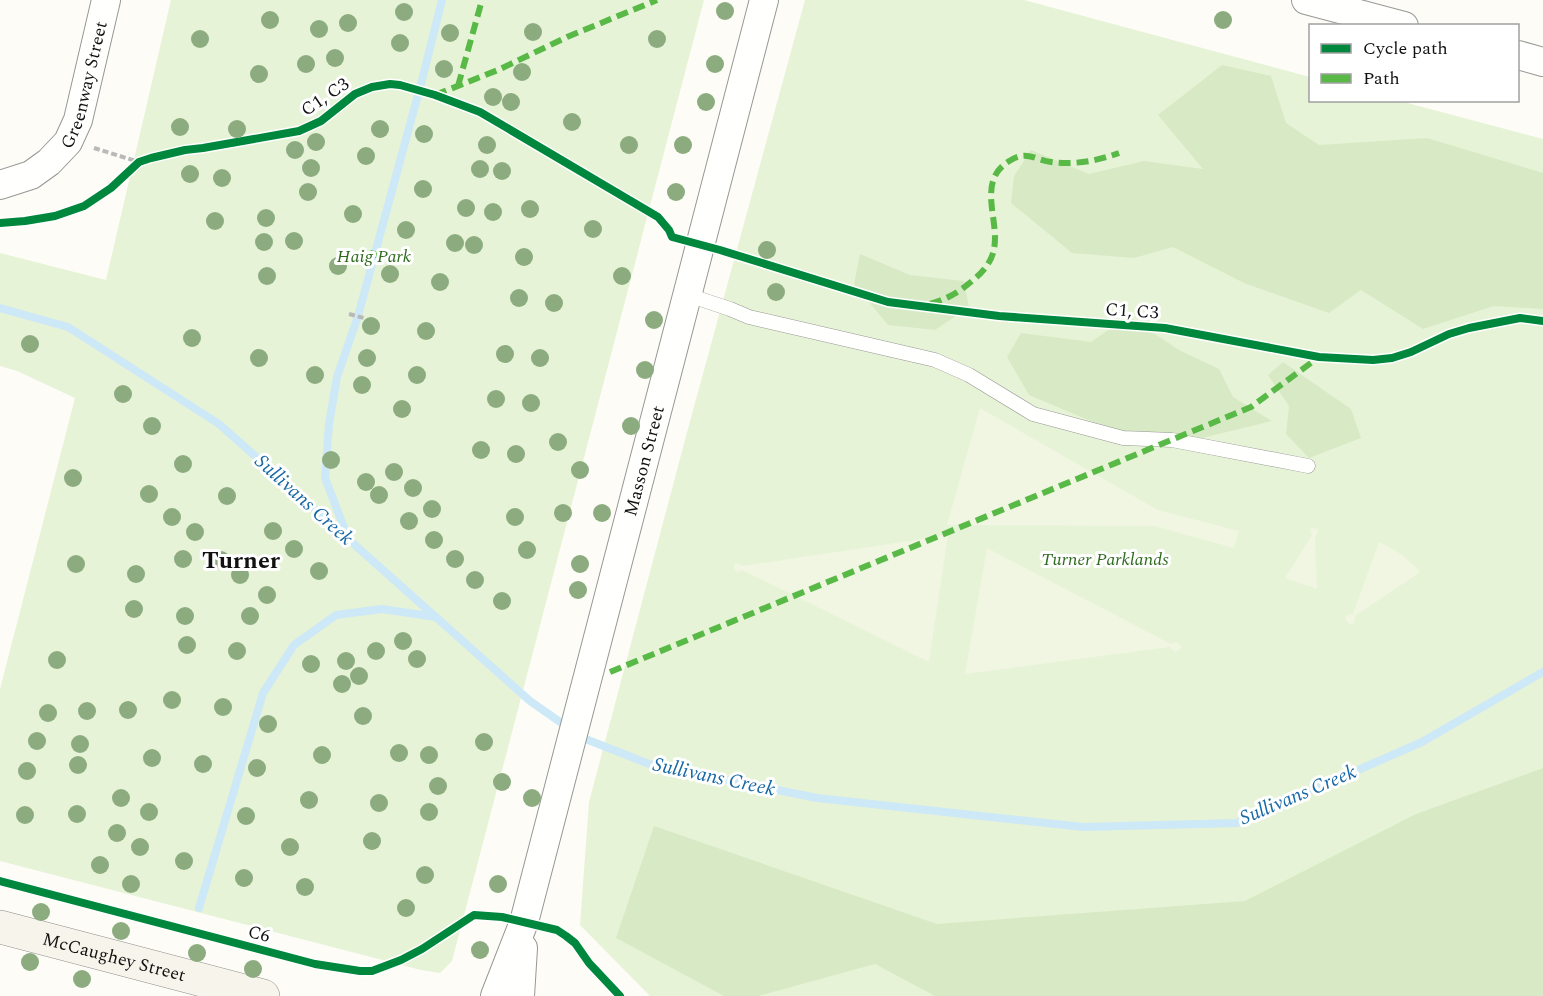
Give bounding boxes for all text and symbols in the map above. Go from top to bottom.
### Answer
street label: Greenway Street [53,18,114,153]
legend [1309,24,1519,102]
text: Cycle path [1363,35,1448,62]
text: Path [1363,65,1400,92]
street label: C1, C3 [295,71,355,123]
park label: Haig Park [337,243,412,270]
street label: C1, C3 [1105,296,1159,326]
street label: Masson Street [617,403,671,519]
water label: Sullivans Creek [248,447,361,553]
district label: Turner [202,543,281,579]
park label: Turner Parklands [1041,546,1169,573]
water label: Sullivans Creek [650,749,779,805]
water label: Sullivans Creek [1235,757,1362,833]
street label: C6 [245,918,273,950]
street label: McCaughey Street [40,925,189,989]

